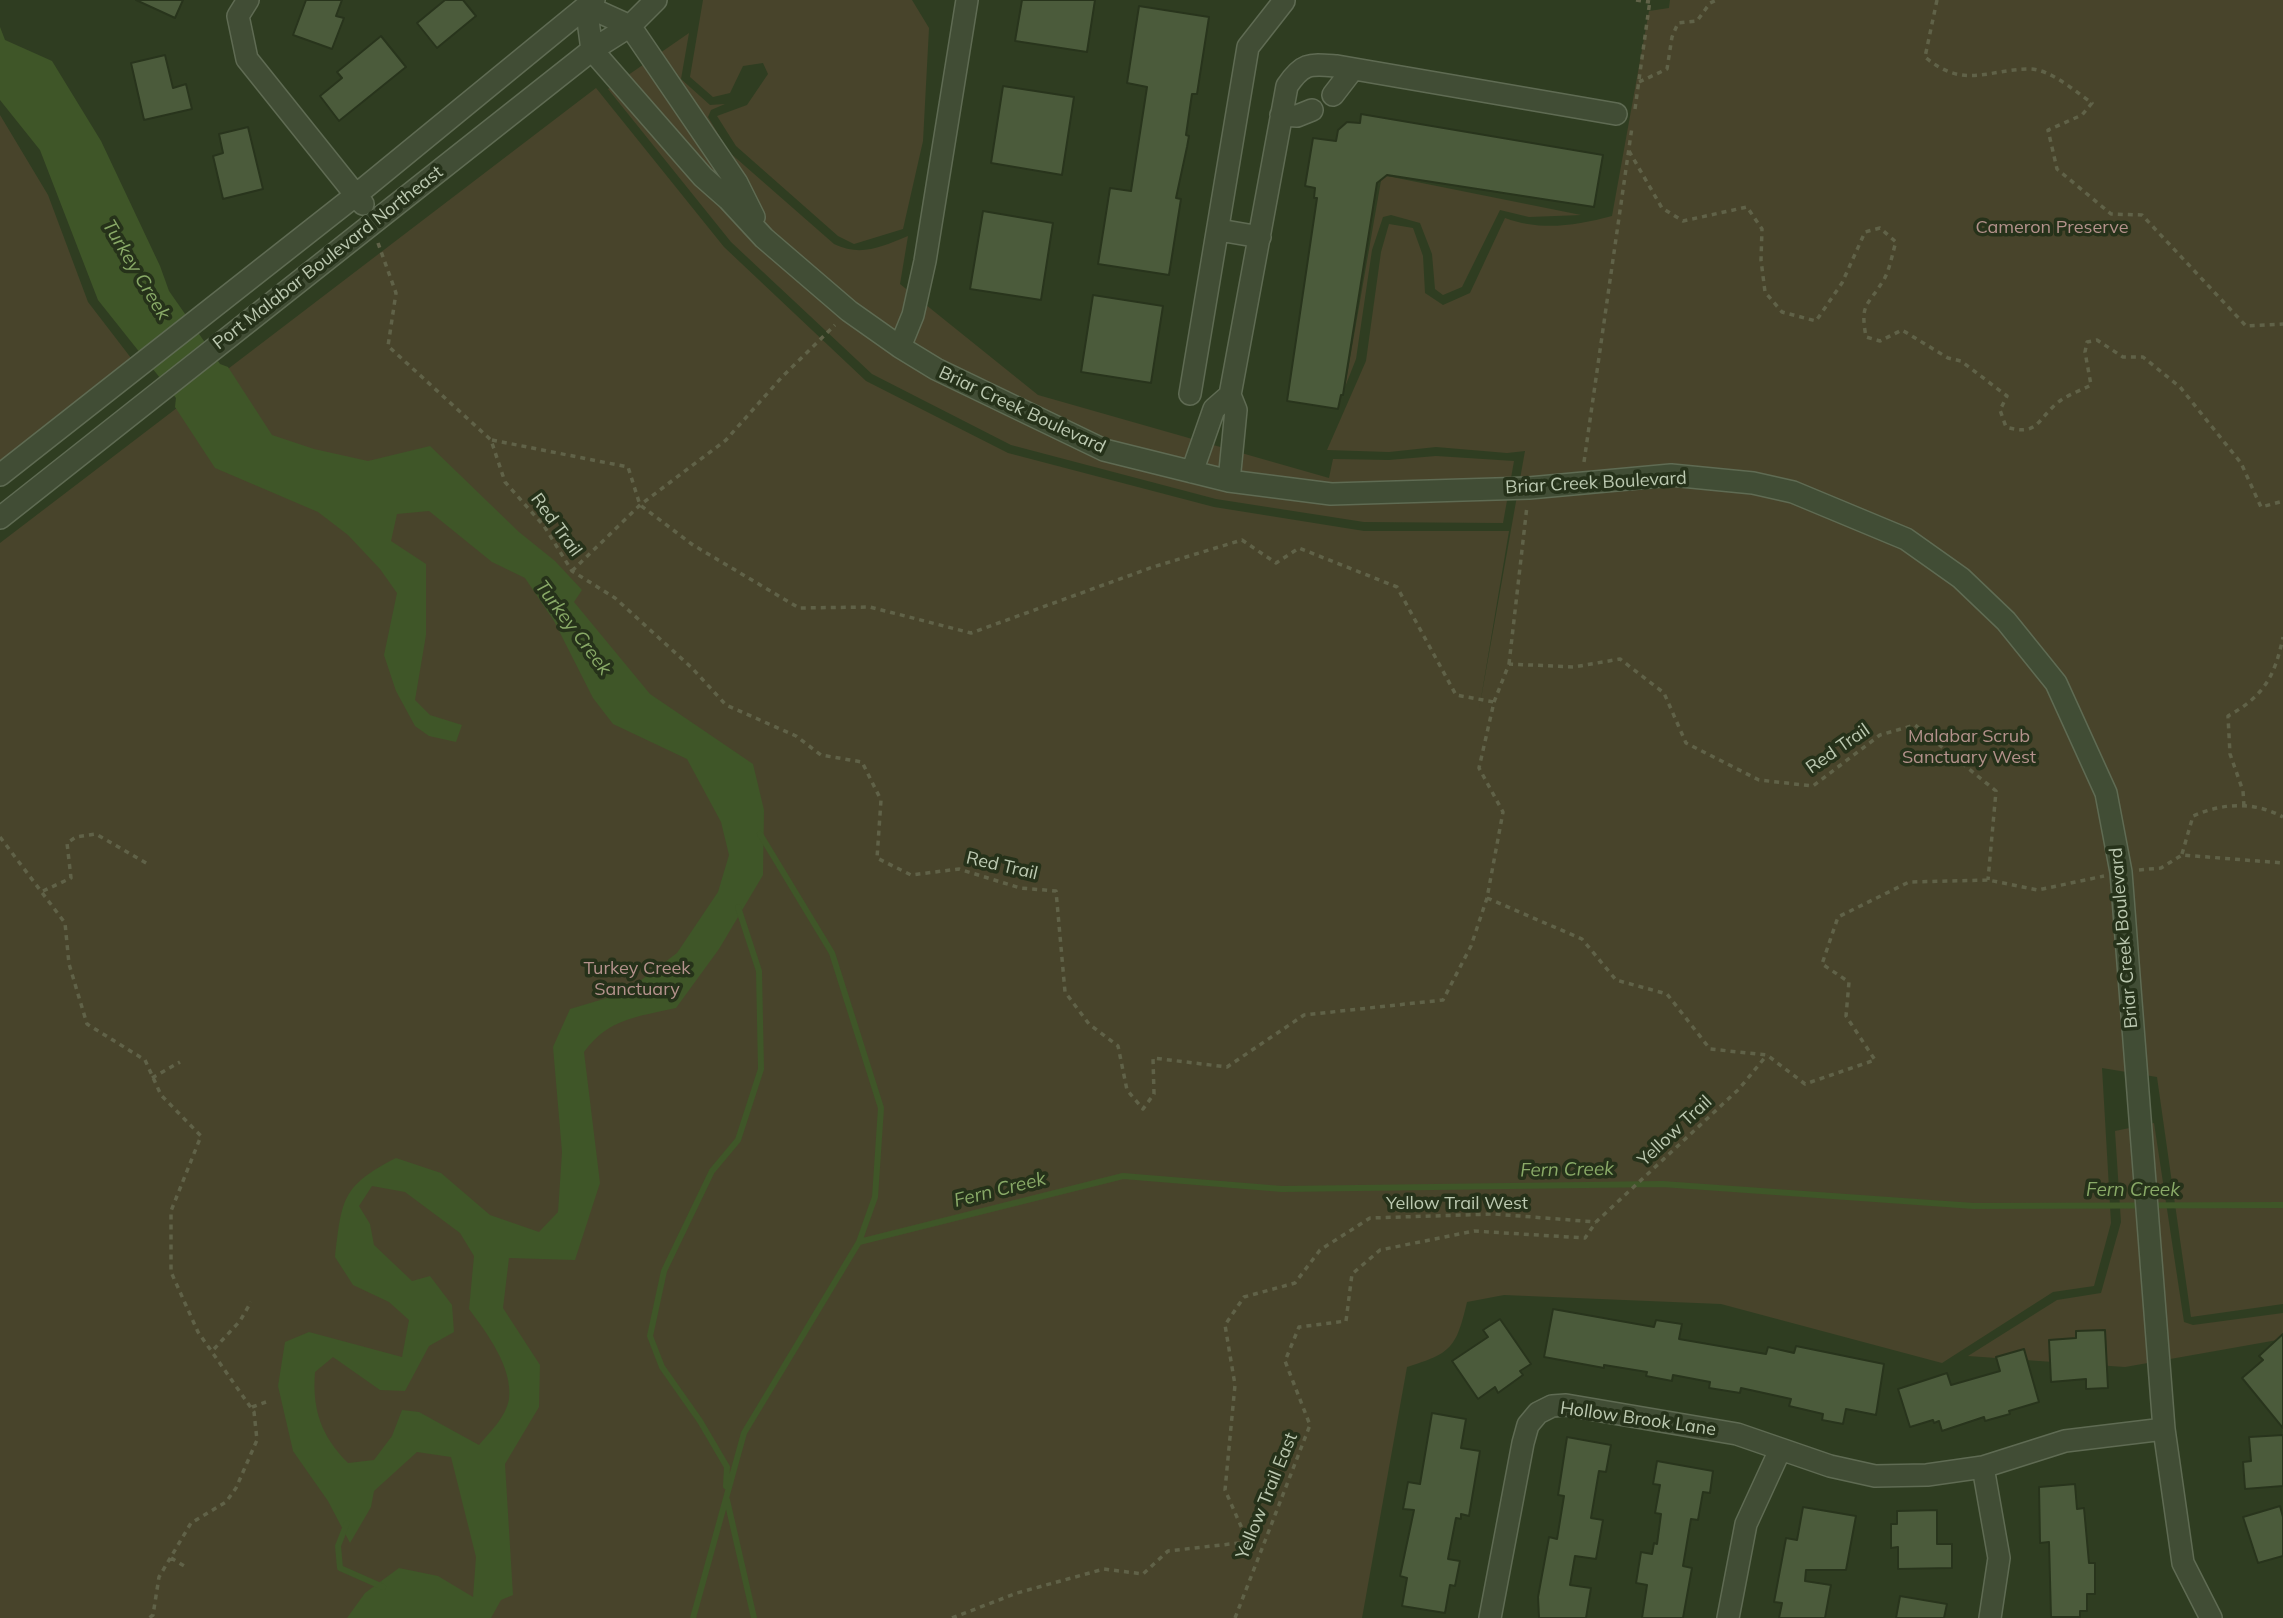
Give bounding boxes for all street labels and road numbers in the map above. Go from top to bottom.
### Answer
street label: Port Malabar Boulevard Northeast [209,161,447,355]
street label: Briar Creek Boulevard [935,362,1109,458]
street label: Briar Creek Boulevard [1505,467,1687,499]
street label: Red Trail [526,489,586,561]
street label: Red Trail [1802,719,1874,779]
street label: Red Trail [964,847,1040,885]
street label: Briar Creek Boulevard [2105,847,2143,1029]
street label: Yellow Trail [1633,1091,1717,1171]
street label: Yellow Trail West [1386,1193,1528,1215]
street label: Hollow Brook Lane [1559,1397,1717,1441]
street label: Yellow Trail East [1232,1429,1302,1563]

